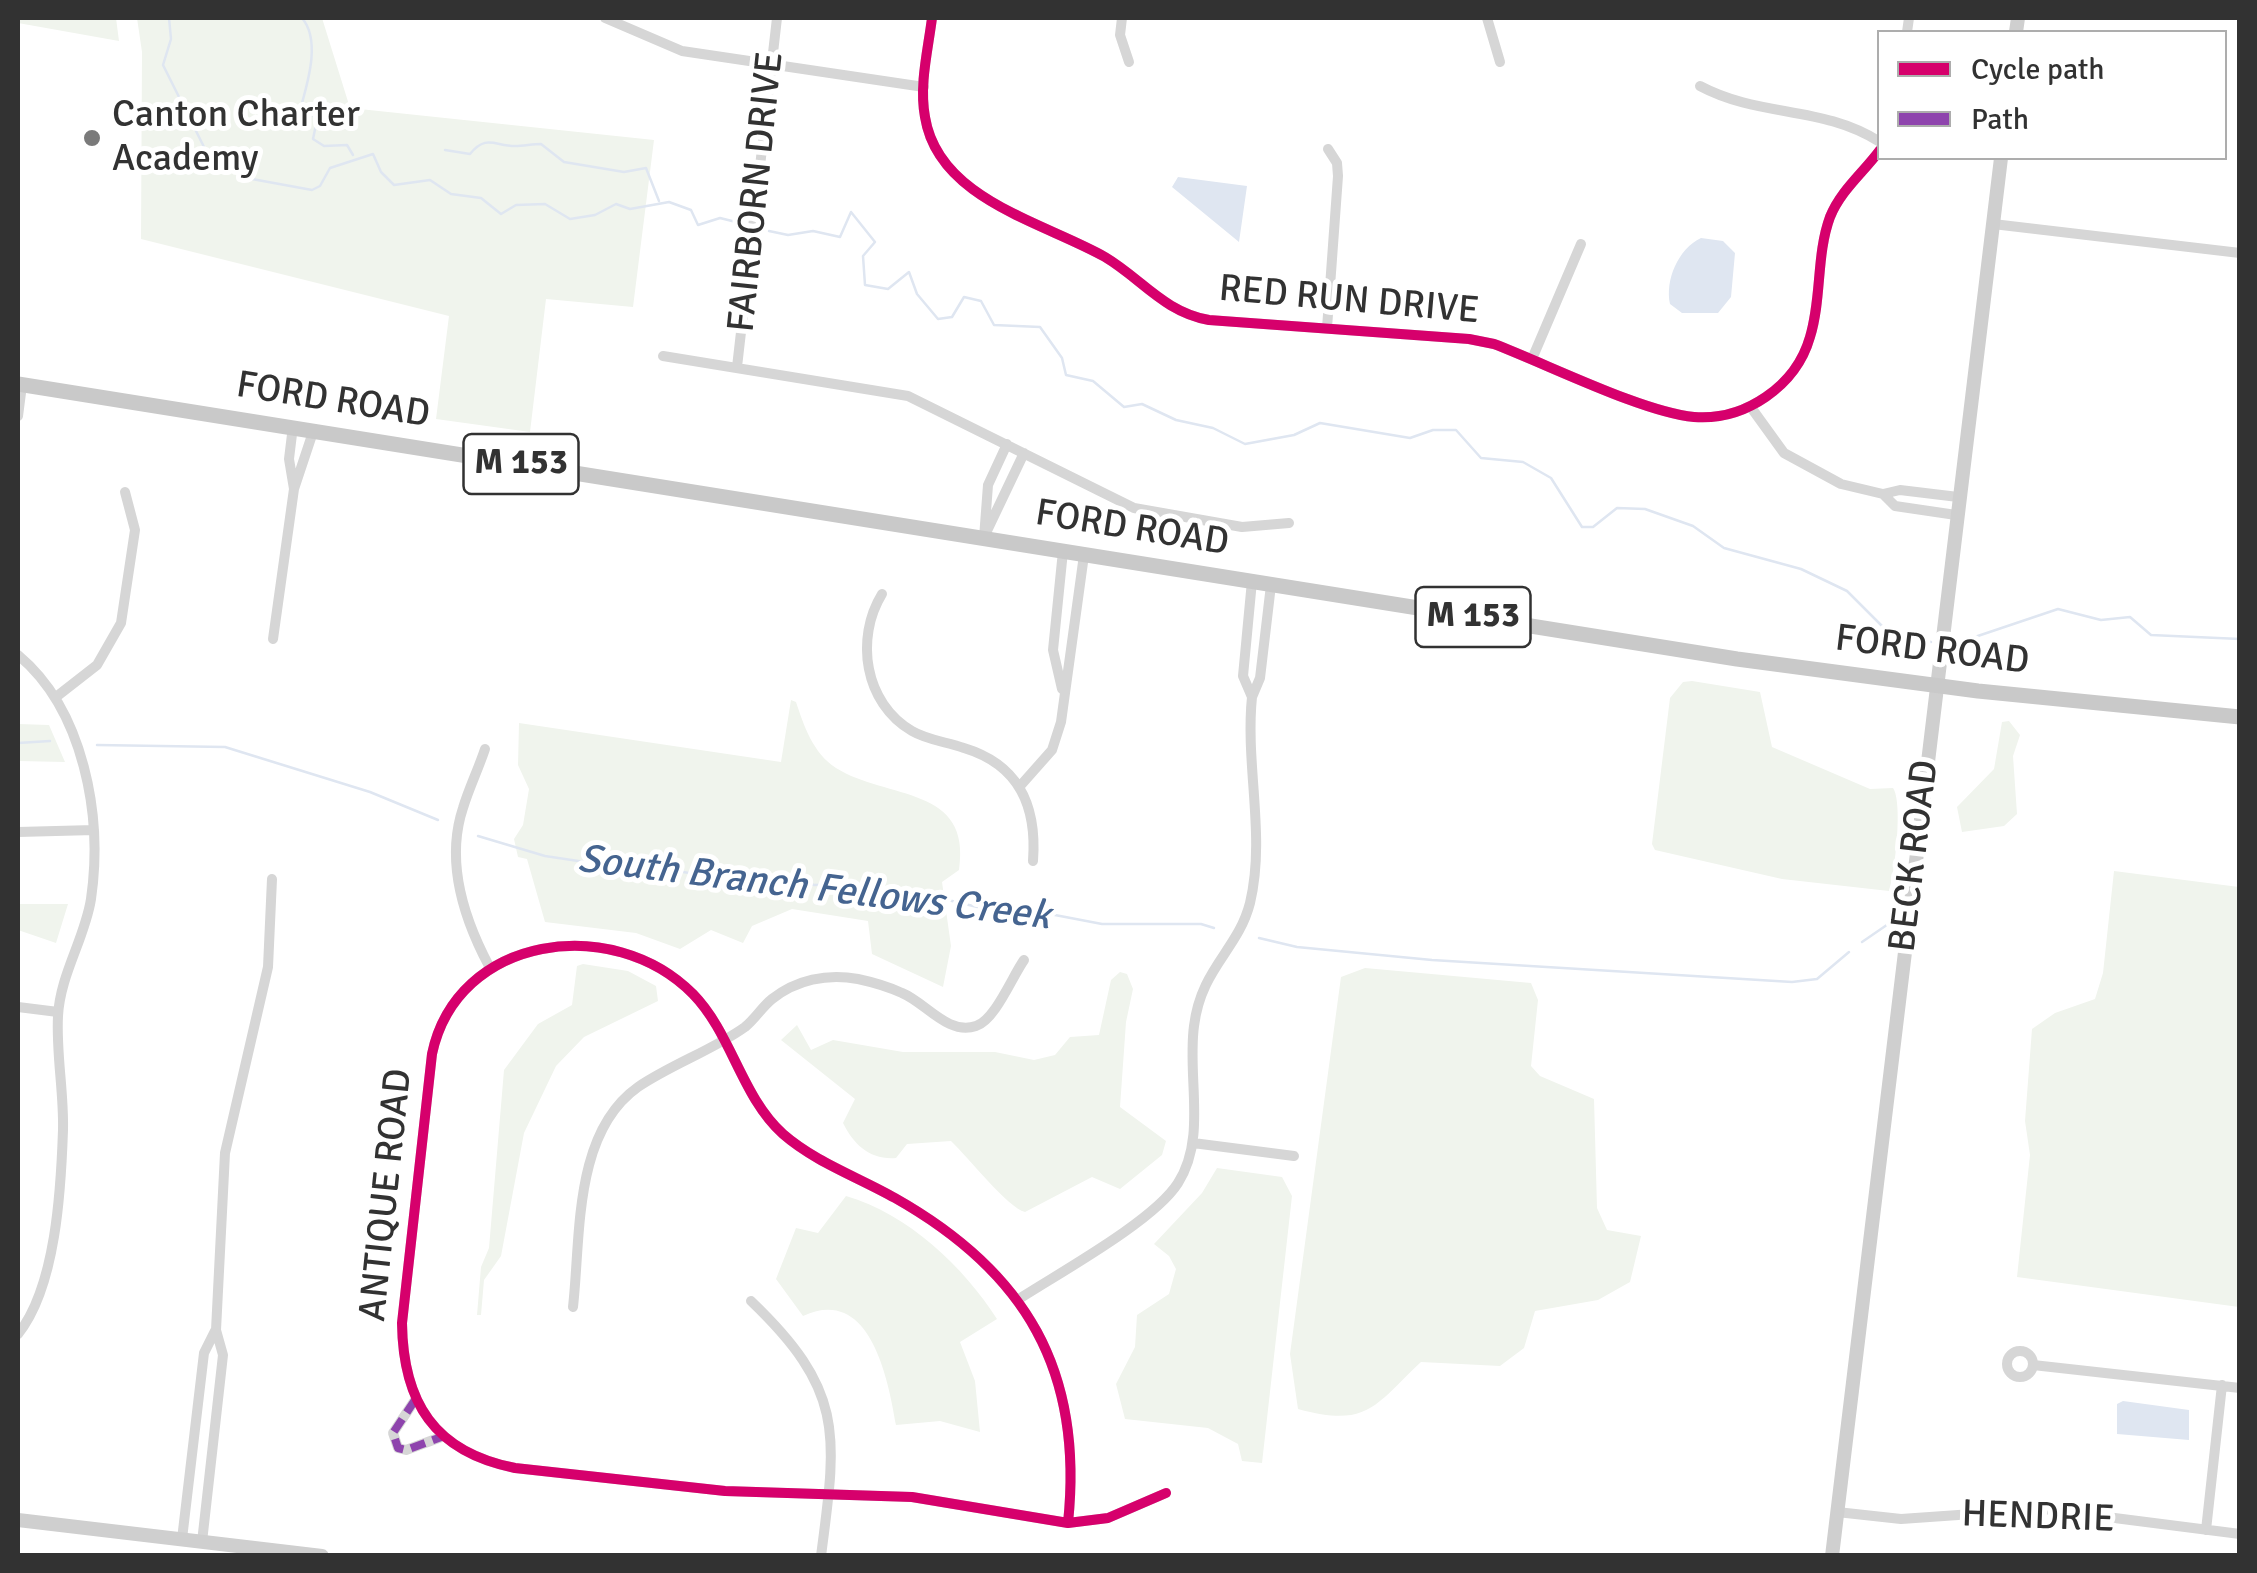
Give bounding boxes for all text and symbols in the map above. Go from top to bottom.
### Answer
legend [1877,30,2227,160]
street label: FAIRBORN DRIVE [720,50,794,334]
text: Cycle path [1971,51,2105,88]
place label: Canton Charter Academy [112,93,360,182]
text: Path [1971,101,2029,138]
marker: Canton Charter Academy [81,127,103,149]
street label: RED RUN DRIVE [1217,267,1481,335]
street label: FORD ROAD [233,363,433,439]
road number: M 153 [464,434,578,494]
street label: FORD ROAD [1032,491,1232,567]
road number: M 153 [1416,587,1530,647]
street label: FORD ROAD [1832,616,2032,686]
street label: BECK ROAD [1881,758,1949,954]
water label: South Branch Fellows Creek [575,836,1053,942]
street label: ANTIQUE ROAD [351,1067,423,1323]
street label: HENDRIE [1961,1493,2115,1543]

